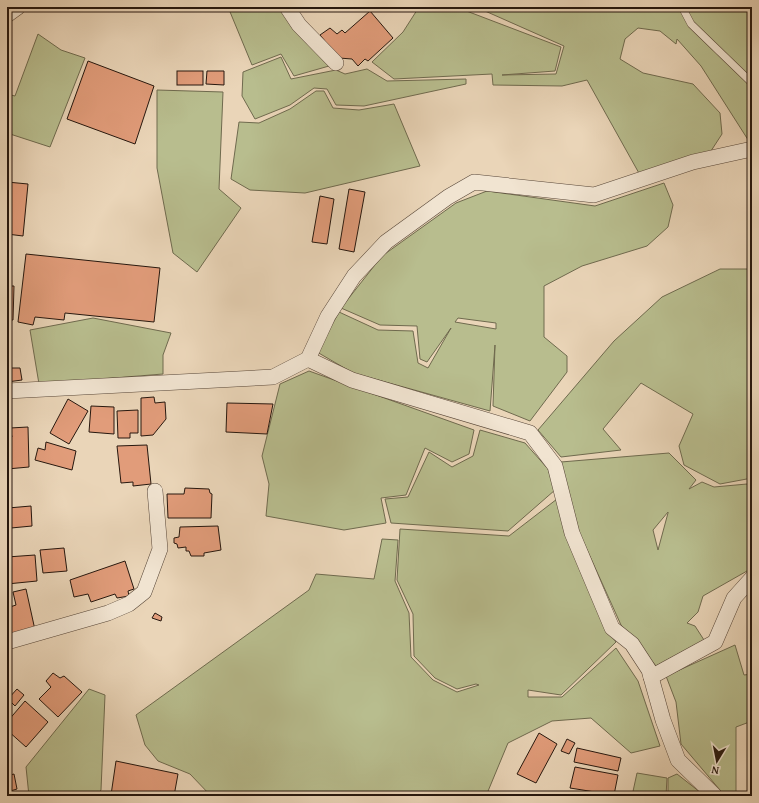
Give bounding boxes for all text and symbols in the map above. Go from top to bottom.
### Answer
north arrow [697,741,737,781]
text: N [710,762,720,779]

